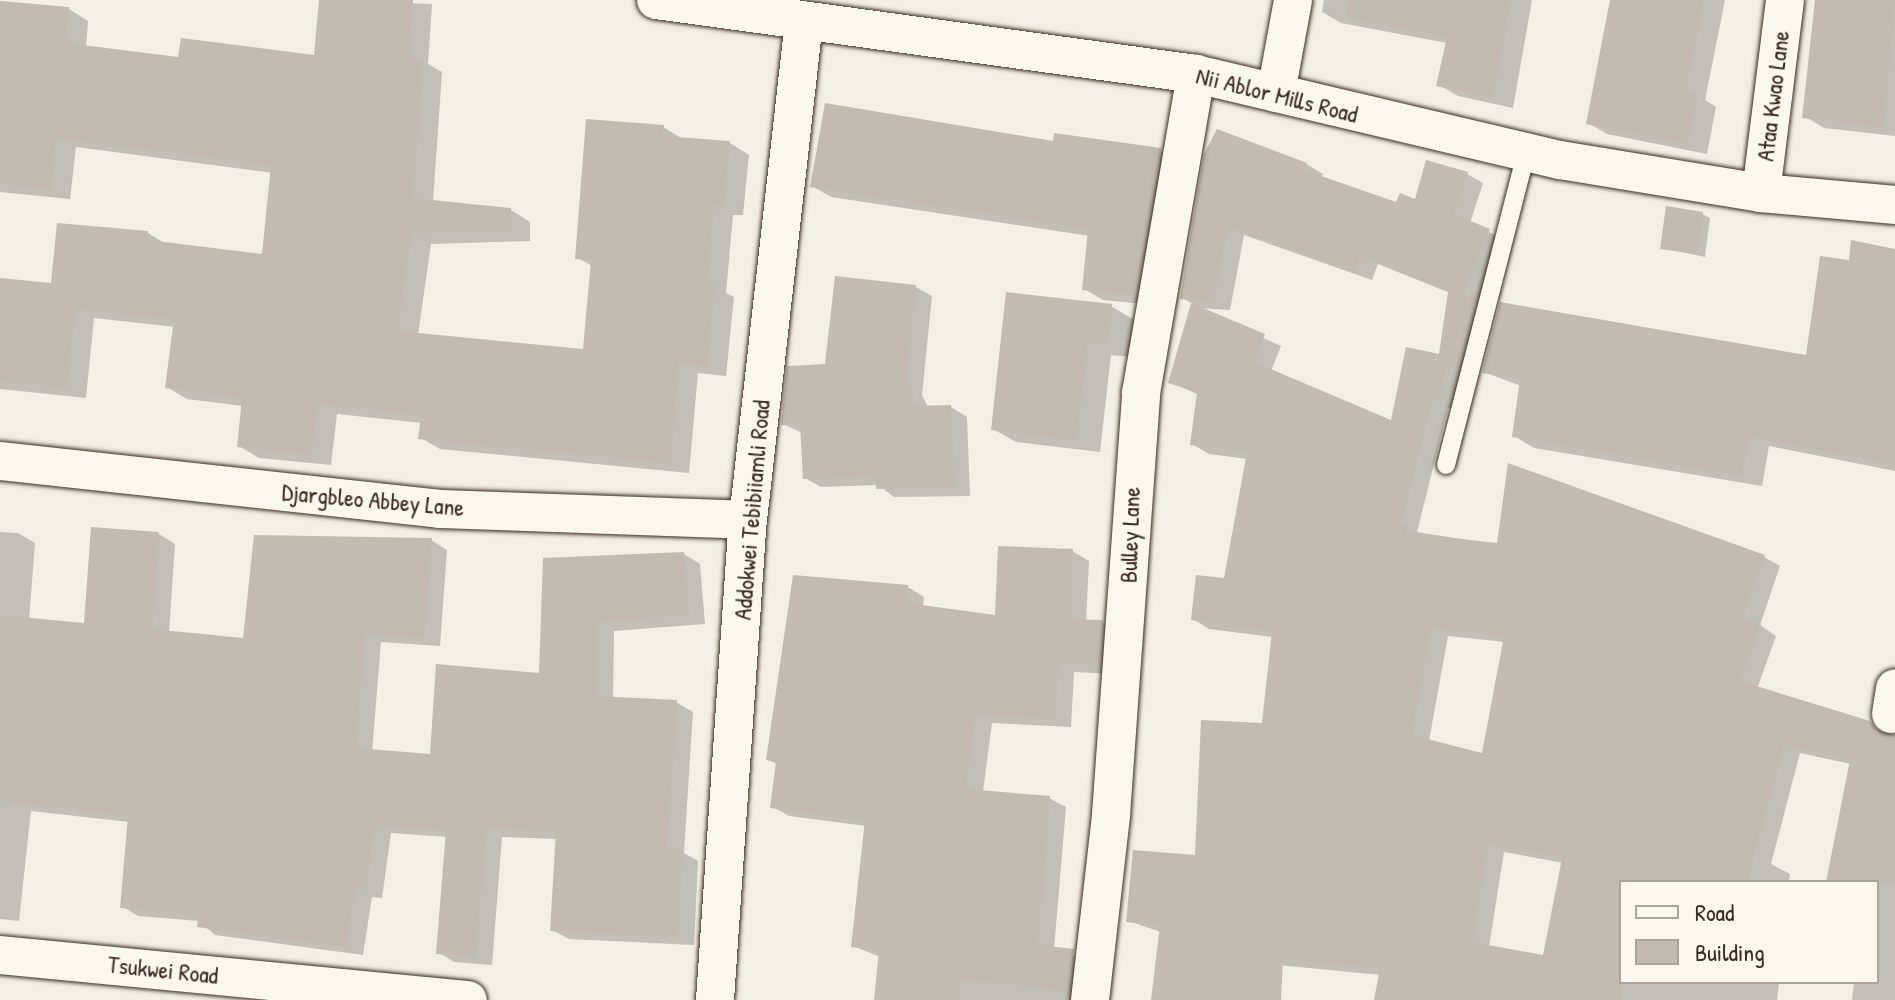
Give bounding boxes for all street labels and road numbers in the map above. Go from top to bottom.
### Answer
street label: Ataa Kwao Lane [1751,29,1795,163]
street label: Nii Ablor Mills Road [1193,61,1361,129]
street label: Addokwei Tebibiiamli Road [728,399,776,621]
street label: Djargbleo Abbey Lane [281,478,465,522]
street label: Bulley Lane [1114,486,1146,584]
street label: Tsukwei Road [106,950,220,990]

